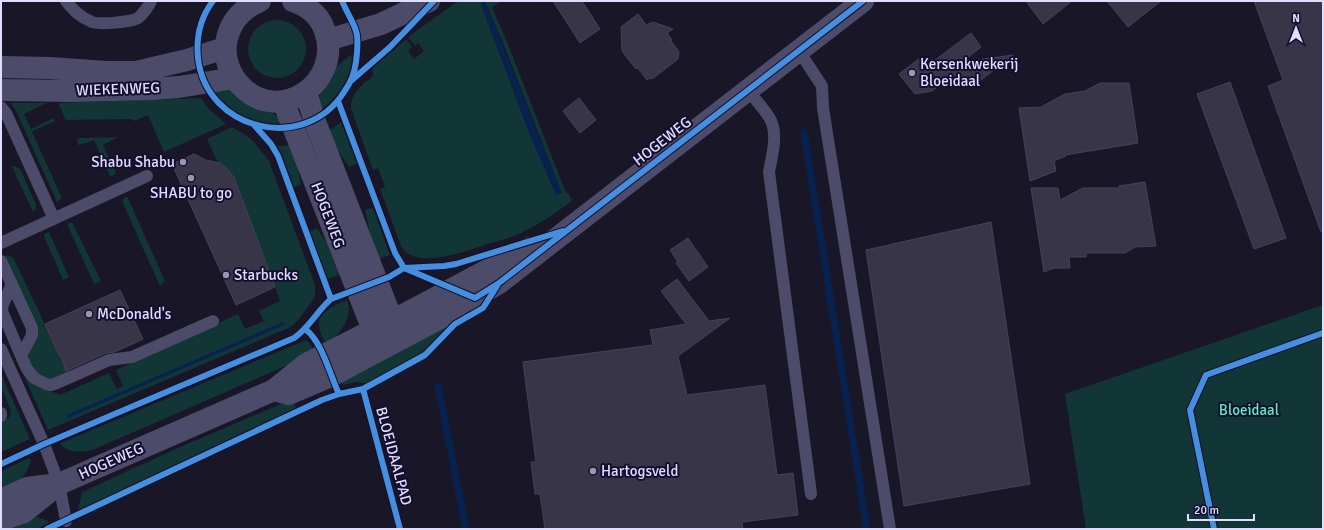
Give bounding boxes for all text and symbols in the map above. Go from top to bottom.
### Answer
north arrow [1276,8,1316,48]
text: N [1292,12,1300,25]
place label: Kersenkwekerij Bloeidaal [920,55,1018,90]
marker: Kersenkwekerij Bloeidaal [907,68,917,78]
street label: WIEKENWEG [76,79,160,99]
street label: HOGEWEG [629,113,695,169]
place label: Shabu Shabu [91,153,175,171]
marker: Shabu Shabu [178,157,188,167]
marker: SHABU to go [186,173,196,183]
street label: HOGEWEG [307,180,349,250]
place label: SHABU to go [150,184,232,202]
place label: Starbucks [234,266,298,284]
marker: Starbucks [221,270,231,280]
place label: McDonald's [97,305,172,323]
marker: McDonald's [84,309,94,319]
park label: Bloeidaal [1219,401,1279,419]
street label: BLOEIDAALPAD [372,405,416,507]
street label: HOGEWEG [76,439,146,483]
place label: Hartogsveld [601,462,678,480]
marker: Hartogsveld [588,466,598,476]
scale bar [1188,496,1254,522]
text: 20 m [1194,503,1219,518]

